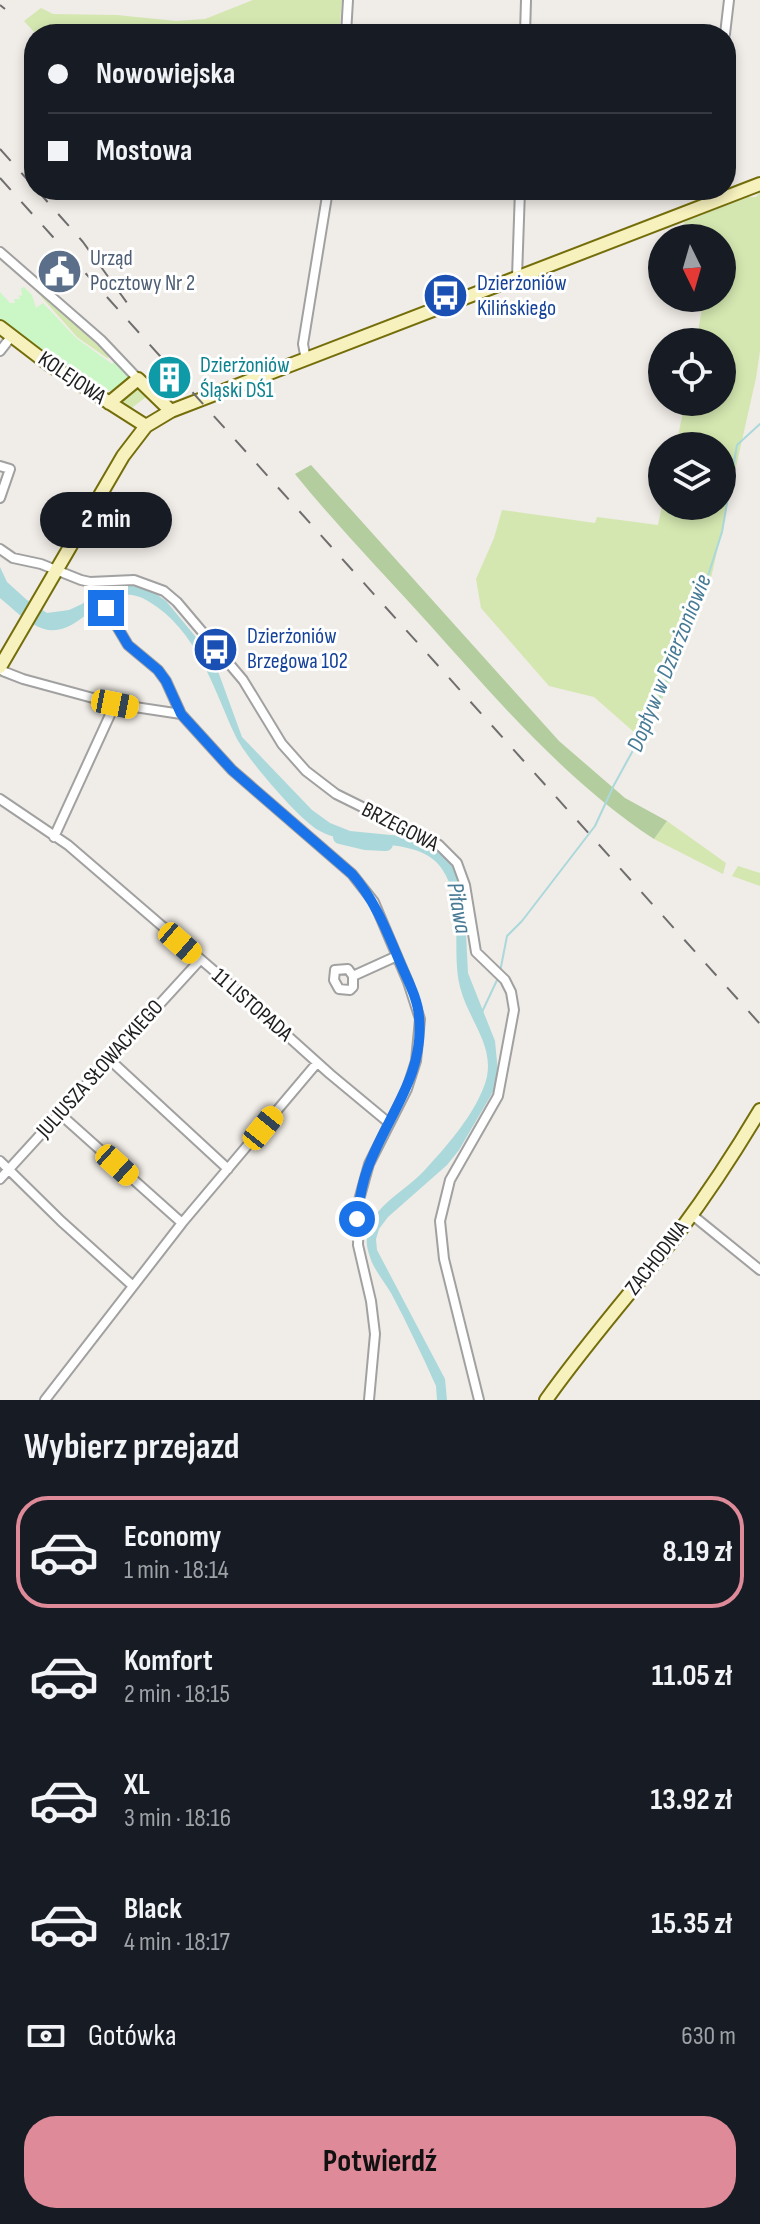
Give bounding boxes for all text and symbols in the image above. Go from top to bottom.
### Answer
text: Nowowiejska [96,56,235,92]
text: Mostowa [96,133,192,169]
north arrow [648,224,736,312]
map controls [648,224,736,520]
place label: Urząd Pocztowy Nr 2 [90,245,195,297]
public building icon: Urząd Pocztowy Nr 2 [35,247,83,295]
place label: Dzierżoniów Kilińskiego [477,270,567,322]
bus stop icon: Dzierżoniów Kilińskiego [422,272,470,320]
button: locate [648,328,736,416]
street label: KOLEJOWA [33,346,112,411]
place label: Dzierżoniów Śląski DŚ1 [200,352,290,404]
building icon: Dzierżoniów Śląski DŚ1 [145,354,193,402]
button: layers [648,432,736,520]
callout: 2 min [40,492,172,548]
text: 2 min [81,504,131,535]
water label: Dopływ w Dzierżoniowie [620,570,718,756]
route end [88,590,124,626]
place label: Dzierżoniów Brzegowa 102 [247,623,348,675]
bus stop icon: Dzierżoniów Brzegowa 102 [192,625,240,673]
car [89,688,141,720]
street label: BRZEGOWA [357,796,444,858]
water label: Piława [440,880,478,936]
car [154,918,206,968]
street label: 11 LISTOPADA [206,963,298,1048]
street label: JULIUSZA SŁOWACKIEGO [30,994,169,1145]
car [239,1102,287,1154]
car [91,1140,143,1190]
route start [339,1201,375,1237]
street label: ZACHODNIA [620,1215,695,1301]
text: Wybierz przejazd [24,1426,240,1469]
icon: car [28,1516,100,1588]
text: Economy [124,1519,221,1555]
text: 8.19 zł [662,1534,732,1570]
text: 1 min · 18:14 [124,1555,229,1586]
icon: car [28,1640,100,1712]
text: Komfort [124,1643,213,1679]
text: 11.05 zł [652,1658,732,1694]
text: 2 min · 18:15 [124,1679,230,1710]
icon: car [28,1764,100,1836]
text: XL [124,1767,150,1803]
text: 13.92 zł [651,1782,732,1818]
text: 3 min · 18:16 [124,1803,231,1834]
icon: car [28,1888,100,1960]
text: Black [124,1891,182,1927]
text: 15.35 zł [651,1906,732,1942]
text: 4 min · 18:17 [124,1927,230,1958]
icon: cash [24,2014,68,2058]
text: Gotówka [88,2018,177,2054]
text: 630 m [681,2021,736,2052]
button: Potwierdź [24,2116,736,2208]

